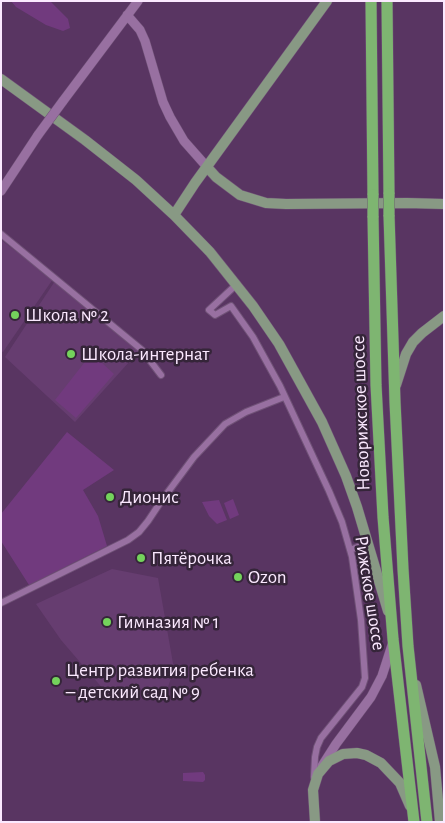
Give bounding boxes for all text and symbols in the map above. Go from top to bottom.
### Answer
place label: Школа № 2 [25,304,109,326]
marker: Школа № 2 [9,309,21,321]
street label: Новорижское шоссе [347,335,375,491]
place label: Школа-интернат [81,343,209,365]
marker: Школа-интернат [65,348,77,360]
place label: Дионис [120,486,179,508]
marker: Дионис [104,491,116,503]
street label: Рижское шоссе [350,534,390,652]
place label: Пятёрочка [151,547,232,569]
marker: Пятёрочка [135,552,147,564]
place label: Ozon [248,566,287,588]
marker: Ozon [232,571,244,583]
place label: Гимназия № 1 [117,611,219,633]
marker: Гимназия № 1 [101,616,113,628]
place label: Центр развития ребенка – детский сад № 9 [66,659,254,703]
marker: Центр развития ребенка – детский сад № 9 [50,675,62,687]

